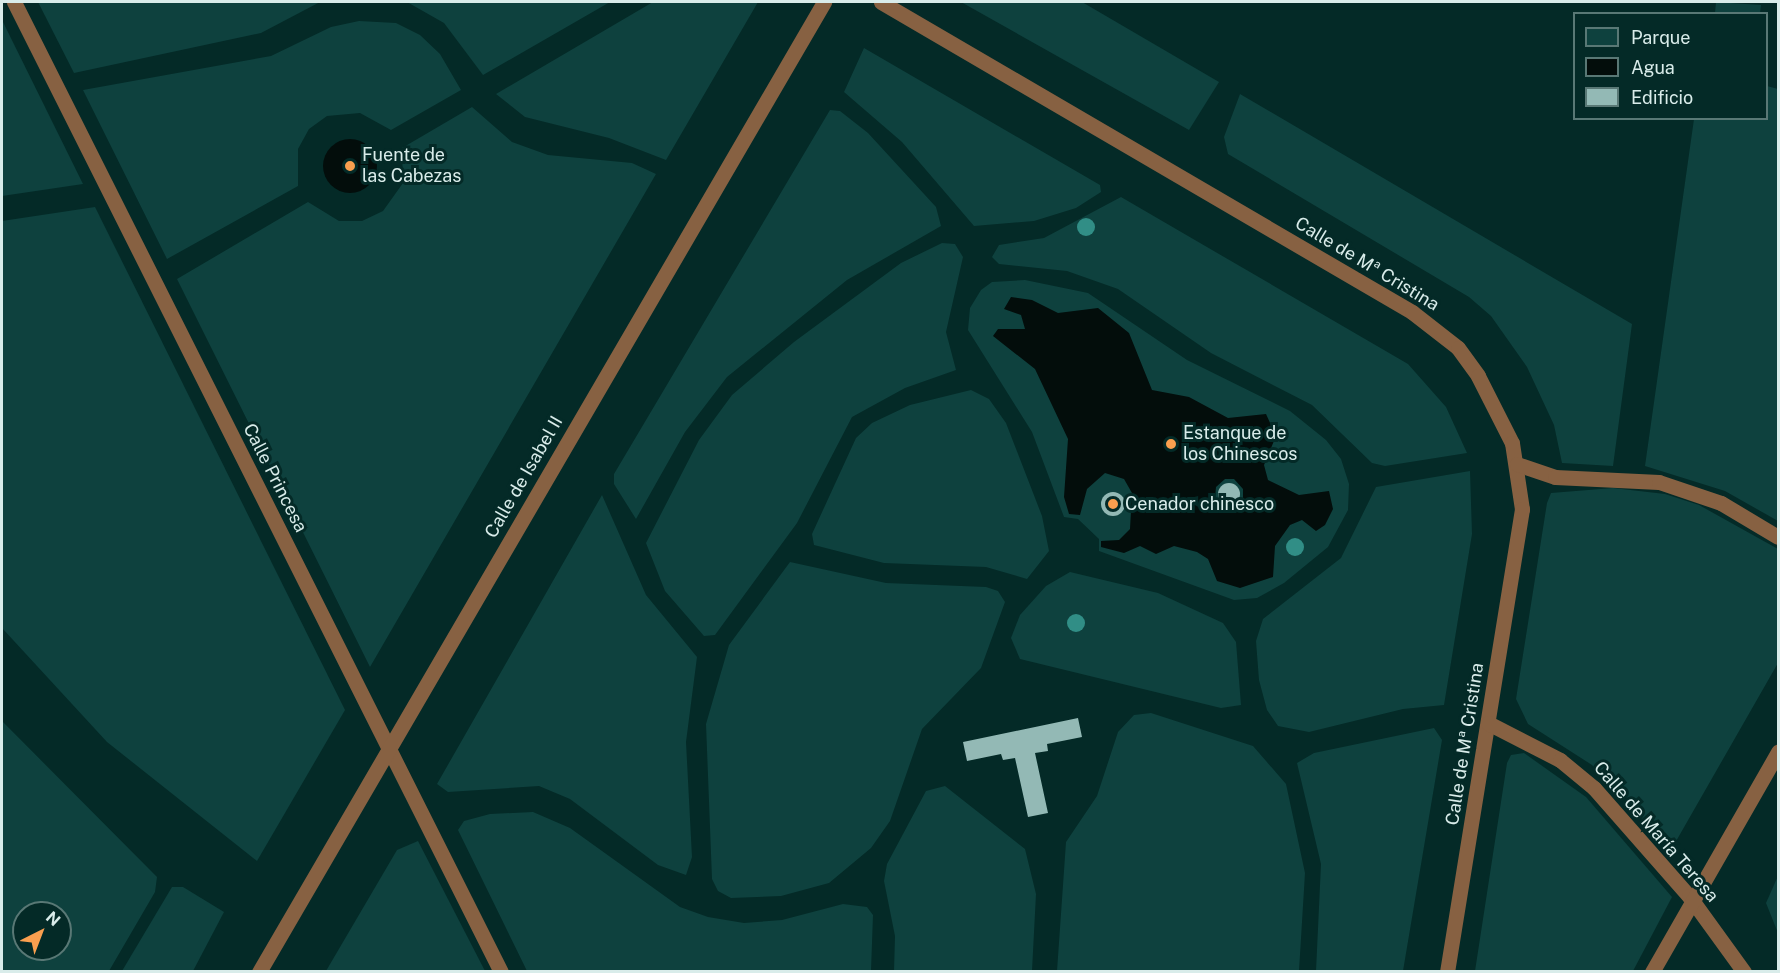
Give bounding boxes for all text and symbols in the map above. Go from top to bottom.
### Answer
legend [1573,12,1768,120]
text: Parque [1631,27,1691,48]
text: Agua [1631,57,1675,78]
text: Edificio [1631,87,1693,108]
place label: Fuente de las Cabezas [362,145,461,188]
marker: Fuente de las Cabezas [343,159,357,173]
street label: Calle de Mª Cristina [1291,212,1443,316]
street label: Calle de Isabel II [480,412,568,542]
street label: Calle Princesa [238,420,312,536]
place label: Estanque de los Chinescos [1183,423,1298,466]
marker: Estanque de los Chinescos [1164,437,1178,451]
place label: Cenador chinesco [1125,493,1274,515]
marker: Cenador chinesco [1106,497,1120,511]
street label: Calle de Mª Cristina [1441,661,1489,827]
street label: Calle de María Teresa [1589,757,1723,907]
north arrow [12,901,72,961]
text: N [42,907,64,930]

